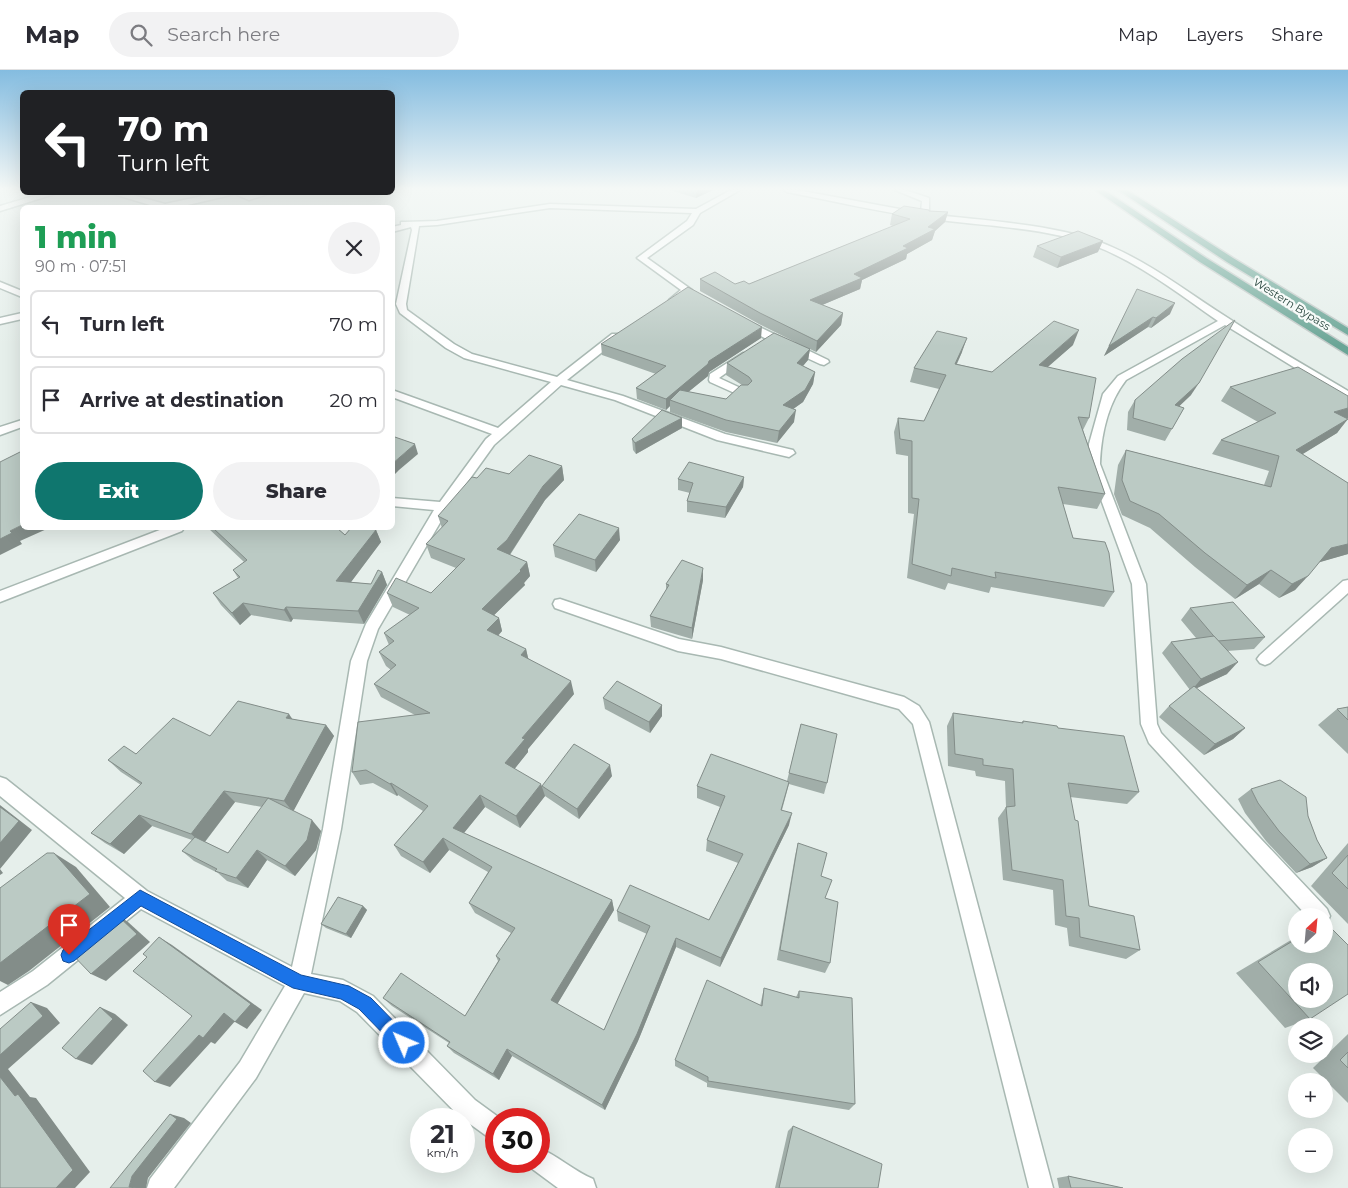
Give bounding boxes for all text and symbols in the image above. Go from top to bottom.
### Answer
search box [109,12,459,57]
text: Map [25,20,79,49]
icon: search [127,21,155,49]
text: Search here [167,23,280,46]
text: Map [1118,24,1158,46]
text: Layers [1186,24,1243,46]
text: Share [1271,24,1323,46]
text: 70 m [118,107,209,150]
icon: left [35,110,100,175]
text: Turn left [118,150,210,177]
text: 1 min [35,219,118,256]
button: close [328,222,380,274]
text: 90 m · 07:51 [35,257,127,276]
street label: Western Bypass [1251,275,1334,334]
icon: left [37,310,65,338]
text: Turn left [80,313,165,336]
text: 70 m [329,313,378,336]
icon: arrive [37,386,65,414]
text: Arrive at destination [80,389,284,412]
text: 20 m [330,389,378,412]
button: Exit [35,462,203,520]
button: Share [213,462,380,520]
pin [48,904,90,955]
north arrow [1288,908,1332,952]
map controls [1288,908,1333,1173]
icon: arrive [55,911,83,939]
button: sound [1288,963,1333,1008]
position arrow [377,1016,429,1068]
button: layers [1288,1018,1333,1063]
button: + [1288,1073,1333,1118]
speed limit sign: 30 [485,1108,550,1173]
text: 21 [430,1119,455,1149]
button: − [1288,1128,1333,1173]
text: km/h [426,1145,459,1160]

